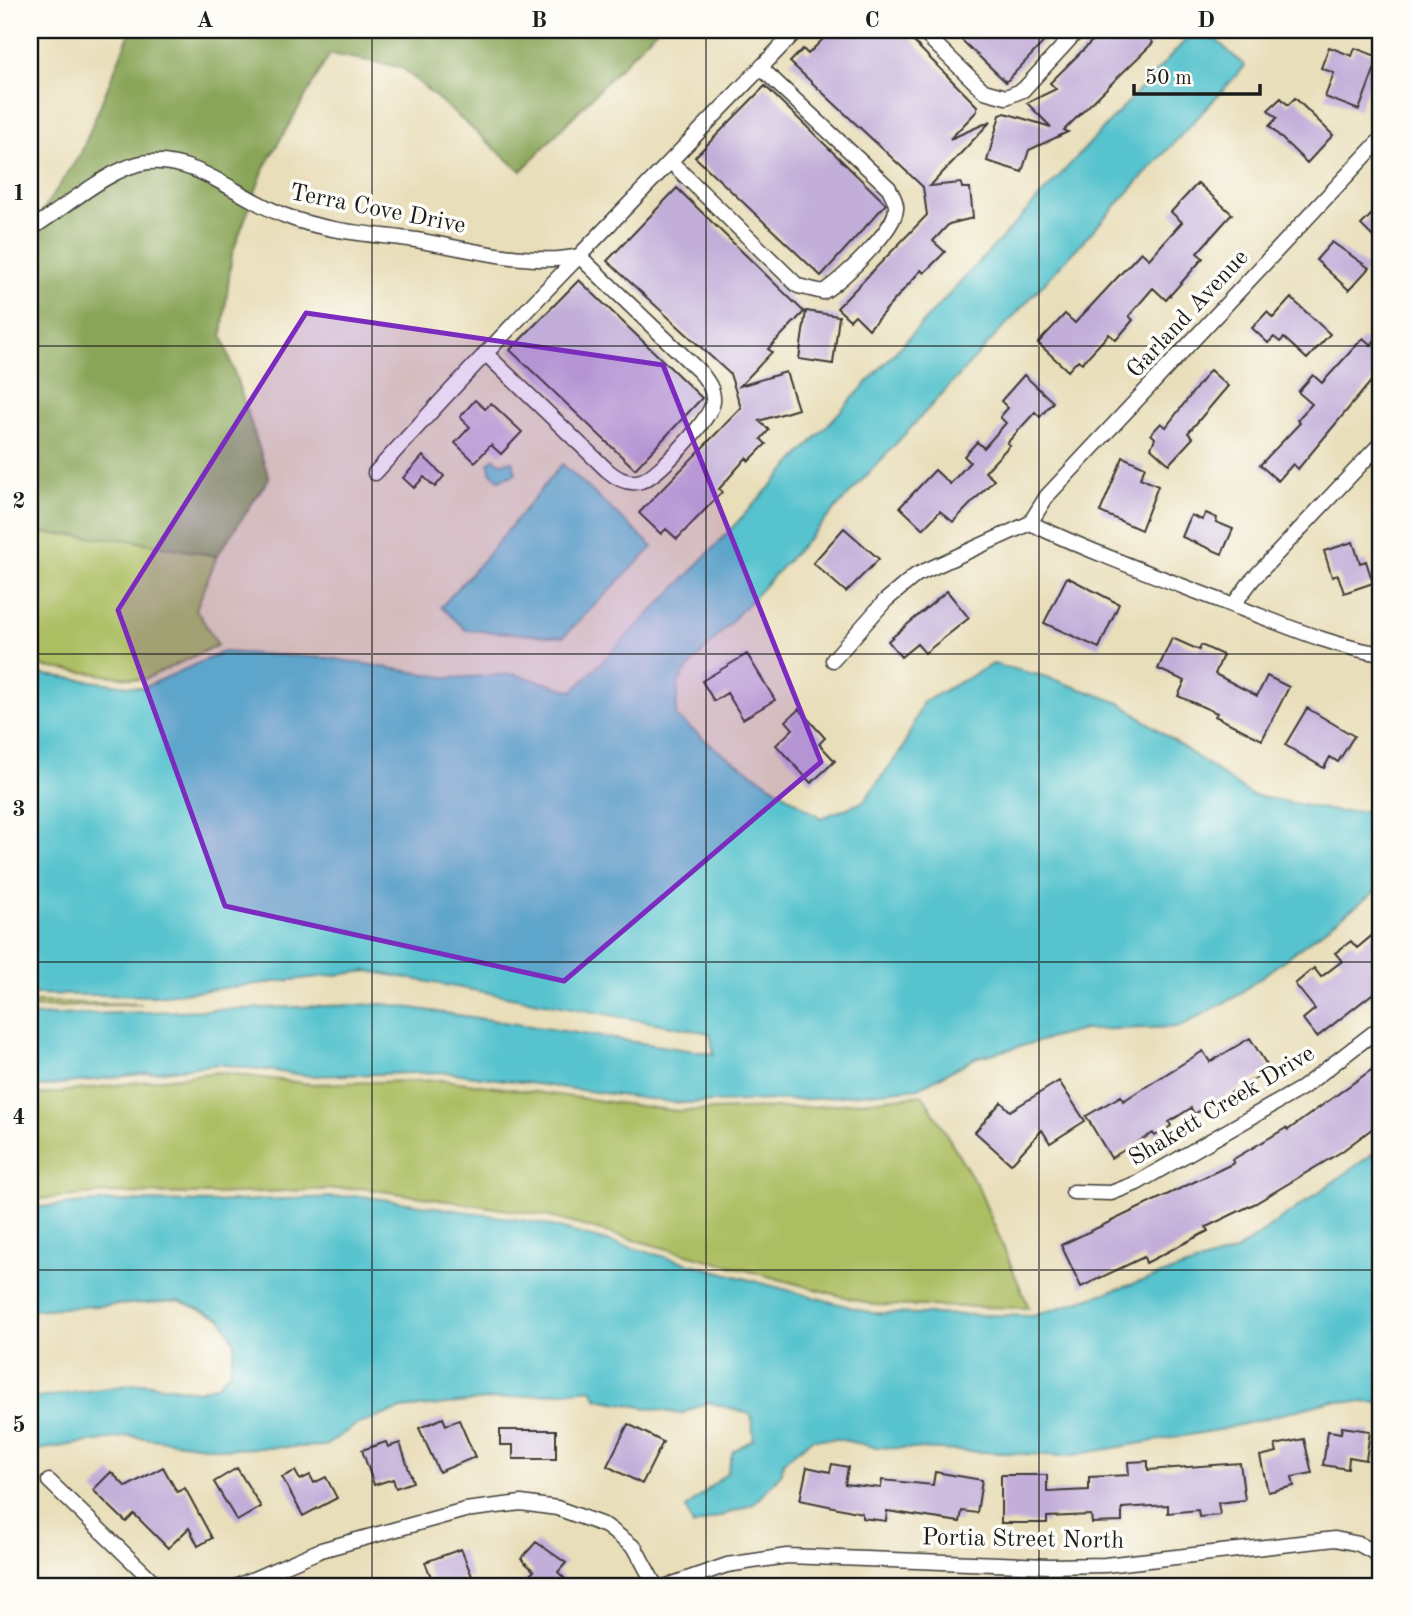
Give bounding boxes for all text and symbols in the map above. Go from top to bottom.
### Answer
text: A [196,9,214,32]
text: B [531,9,547,32]
text: C [864,9,880,32]
text: D [1197,9,1215,32]
scale bar [1134,52,1260,96]
text: 50 m [1145,68,1192,89]
street label: Terra Cove Drive [288,181,468,239]
text: 1 [12,182,26,205]
street label: Garland Avenue [1123,246,1254,383]
text: 2 [12,490,26,513]
text: 3 [12,798,26,821]
street label: Shakett Creek Drive [1125,1042,1319,1172]
text: 4 [12,1106,26,1129]
text: 5 [12,1414,26,1437]
street label: Portia Street North [922,1526,1124,1554]

